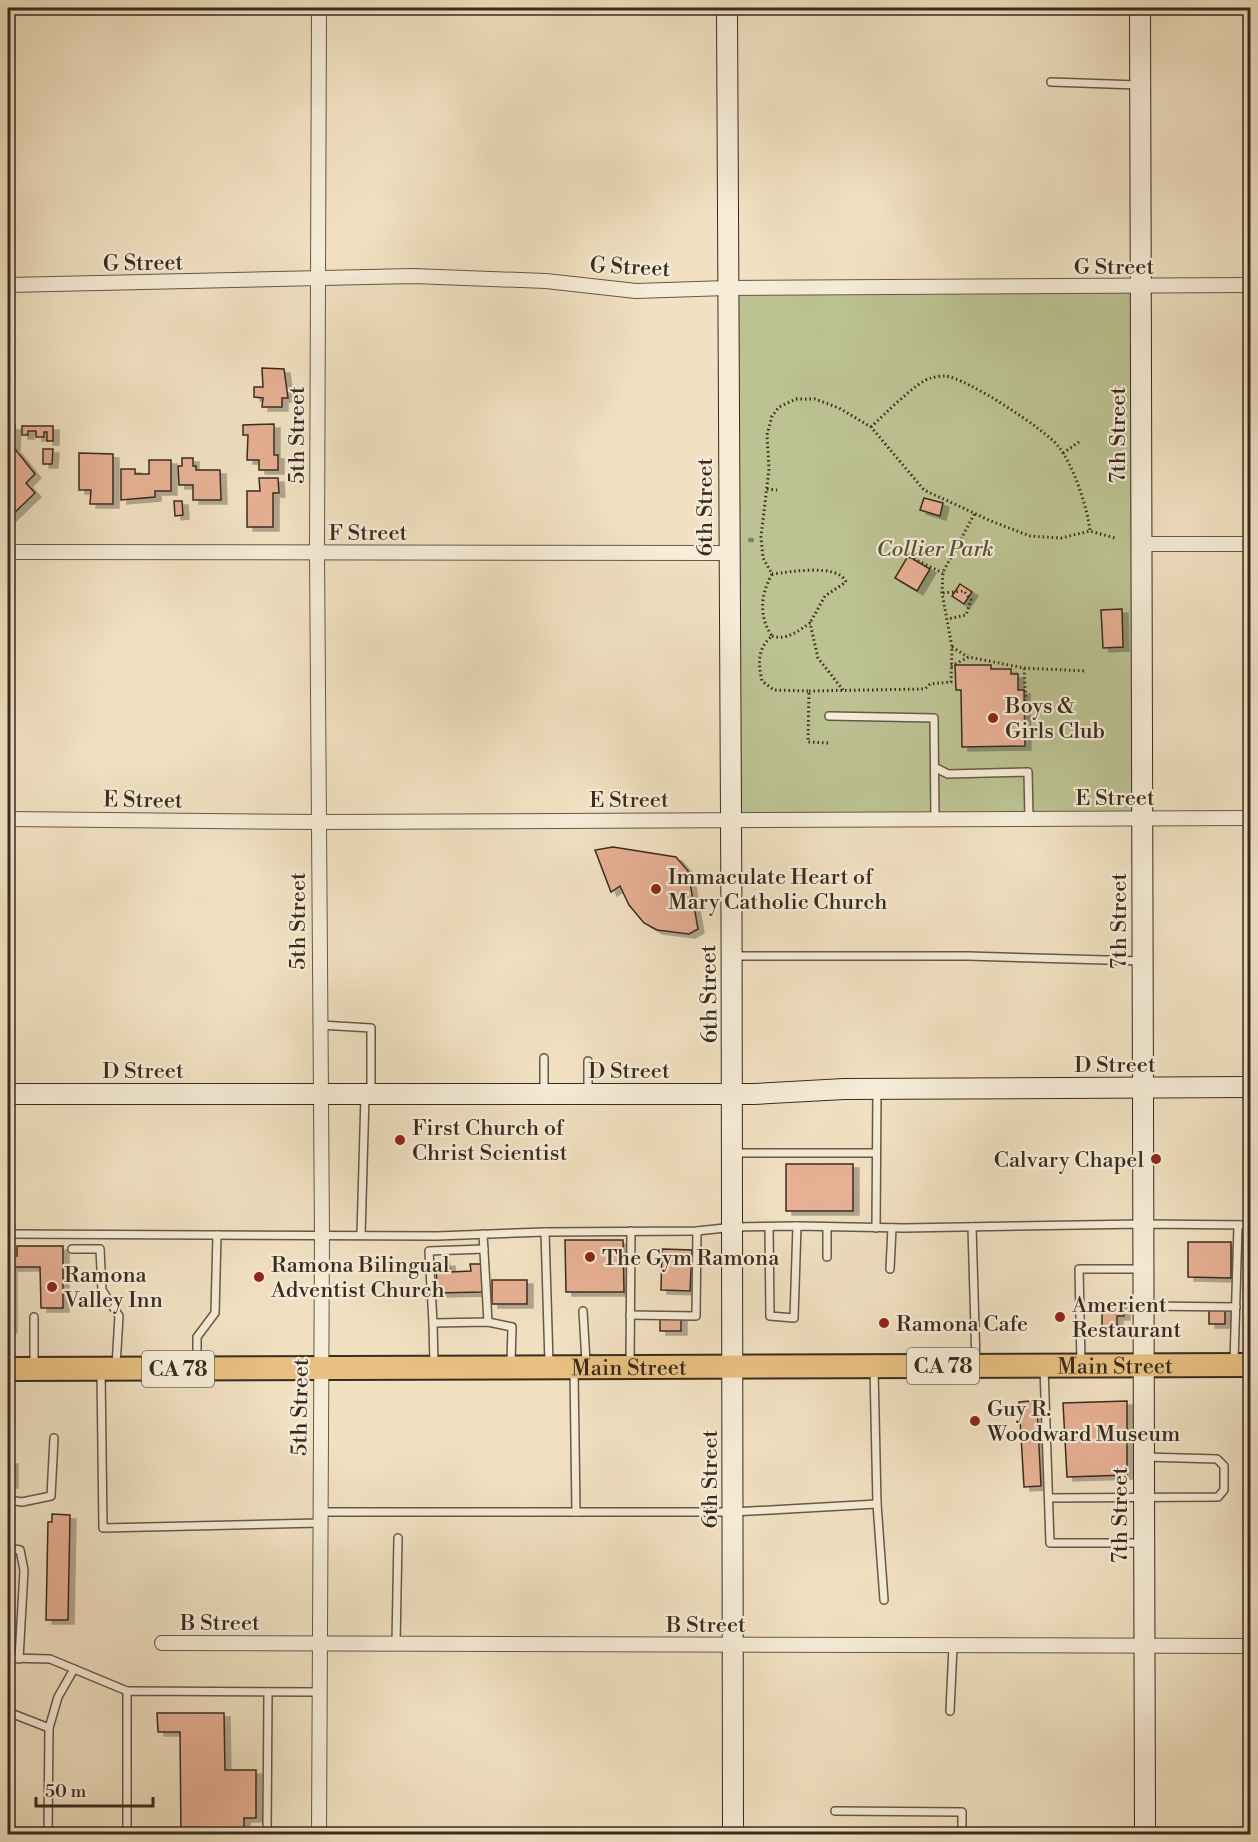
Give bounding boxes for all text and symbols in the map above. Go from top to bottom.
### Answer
street label: G Street [103,249,184,278]
street label: G Street [589,252,671,283]
street label: G Street [1074,254,1154,281]
street label: 5th Street [284,386,311,484]
street label: 7th Street [1105,387,1132,483]
street label: 6th Street [692,457,719,556]
street label: F Street [329,520,408,547]
park label: Collier Park [876,536,994,563]
place label: Boys & Girls Club [1004,693,1105,745]
marker: Boys & Girls Club [986,711,1000,725]
street label: E Street [1075,785,1155,812]
street label: E Street [103,786,183,815]
street label: E Street [589,787,669,814]
place label: Immaculate Heart of Mary Catholic Church [668,864,887,916]
street label: 5th Street [285,872,312,970]
street label: 7th Street [1106,873,1133,969]
marker: Immaculate Heart of Mary Catholic Church [649,882,663,896]
street label: 6th Street [695,944,724,1044]
street label: D Street [1074,1052,1156,1079]
street label: D Street [102,1058,184,1085]
street label: D Street [588,1058,670,1085]
place label: First Church of Christ Scientist [412,1115,568,1167]
marker: First Church of Christ Scientist [393,1133,407,1147]
place label: Calvary Chapel [994,1147,1144,1174]
marker: Calvary Chapel [1149,1152,1163,1166]
place label: The Gym Ramona [602,1245,780,1272]
marker: The Gym Ramona [583,1250,597,1264]
place label: Ramona Bilingual Adventist Church [270,1252,450,1304]
place label: Ramona Valley Inn [63,1262,163,1314]
marker: Ramona Bilingual Adventist Church [252,1270,266,1284]
marker: Ramona Valley Inn [45,1280,59,1294]
place label: Amerient Restaurant [1071,1292,1181,1344]
marker: Amerient Restaurant [1053,1310,1067,1324]
place label: Ramona Cafe [896,1311,1028,1338]
marker: Ramona Cafe [877,1316,891,1330]
road number: CA 78 [907,1348,979,1384]
road number: CA 78 [142,1351,214,1387]
street label: Main Street [1057,1353,1173,1381]
street label: Main Street [571,1355,687,1382]
street label: 5th Street [286,1358,315,1456]
place label: Guy R. Woodward Museum [986,1396,1180,1448]
marker: Guy R. Woodward Museum [968,1414,982,1428]
street label: 6th Street [697,1429,724,1528]
street label: 7th Street [1107,1467,1134,1563]
street label: B Street [179,1610,260,1637]
street label: B Street [665,1612,746,1639]
scale bar [36,1770,153,1808]
text: 50 m [45,1780,87,1803]

